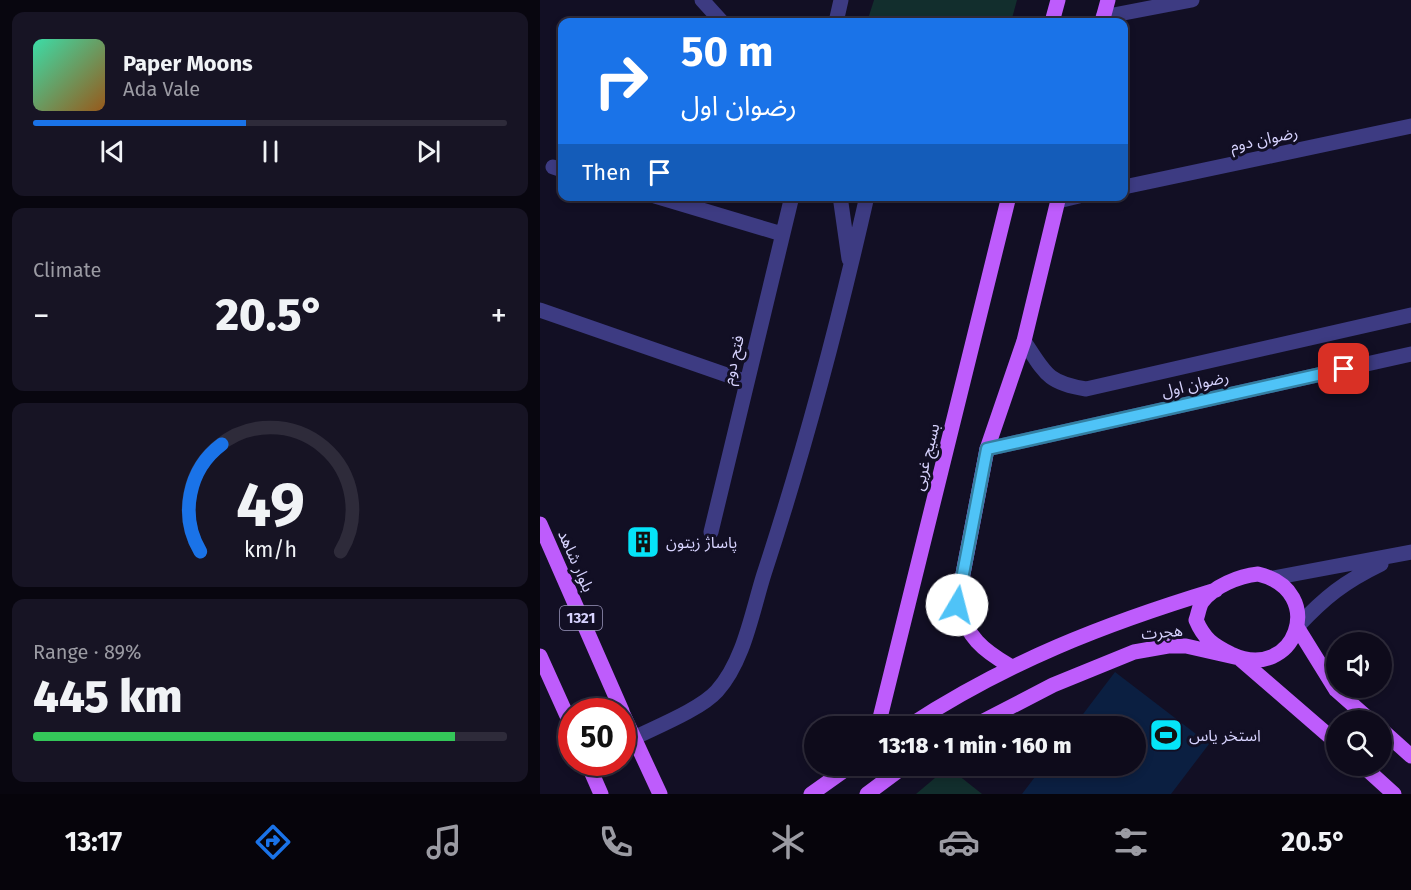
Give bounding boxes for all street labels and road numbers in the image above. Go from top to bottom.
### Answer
street label: رضوان دوم [1228,123,1300,158]
street label: فتح دوم [718,333,751,387]
street label: رضوان اول [1159,367,1231,402]
street label: بسیج غربی [908,421,946,493]
street label: بلوار شاهد [554,527,598,595]
road number: 1321 [560,606,602,630]
street label: هجرت [1140,621,1184,643]

